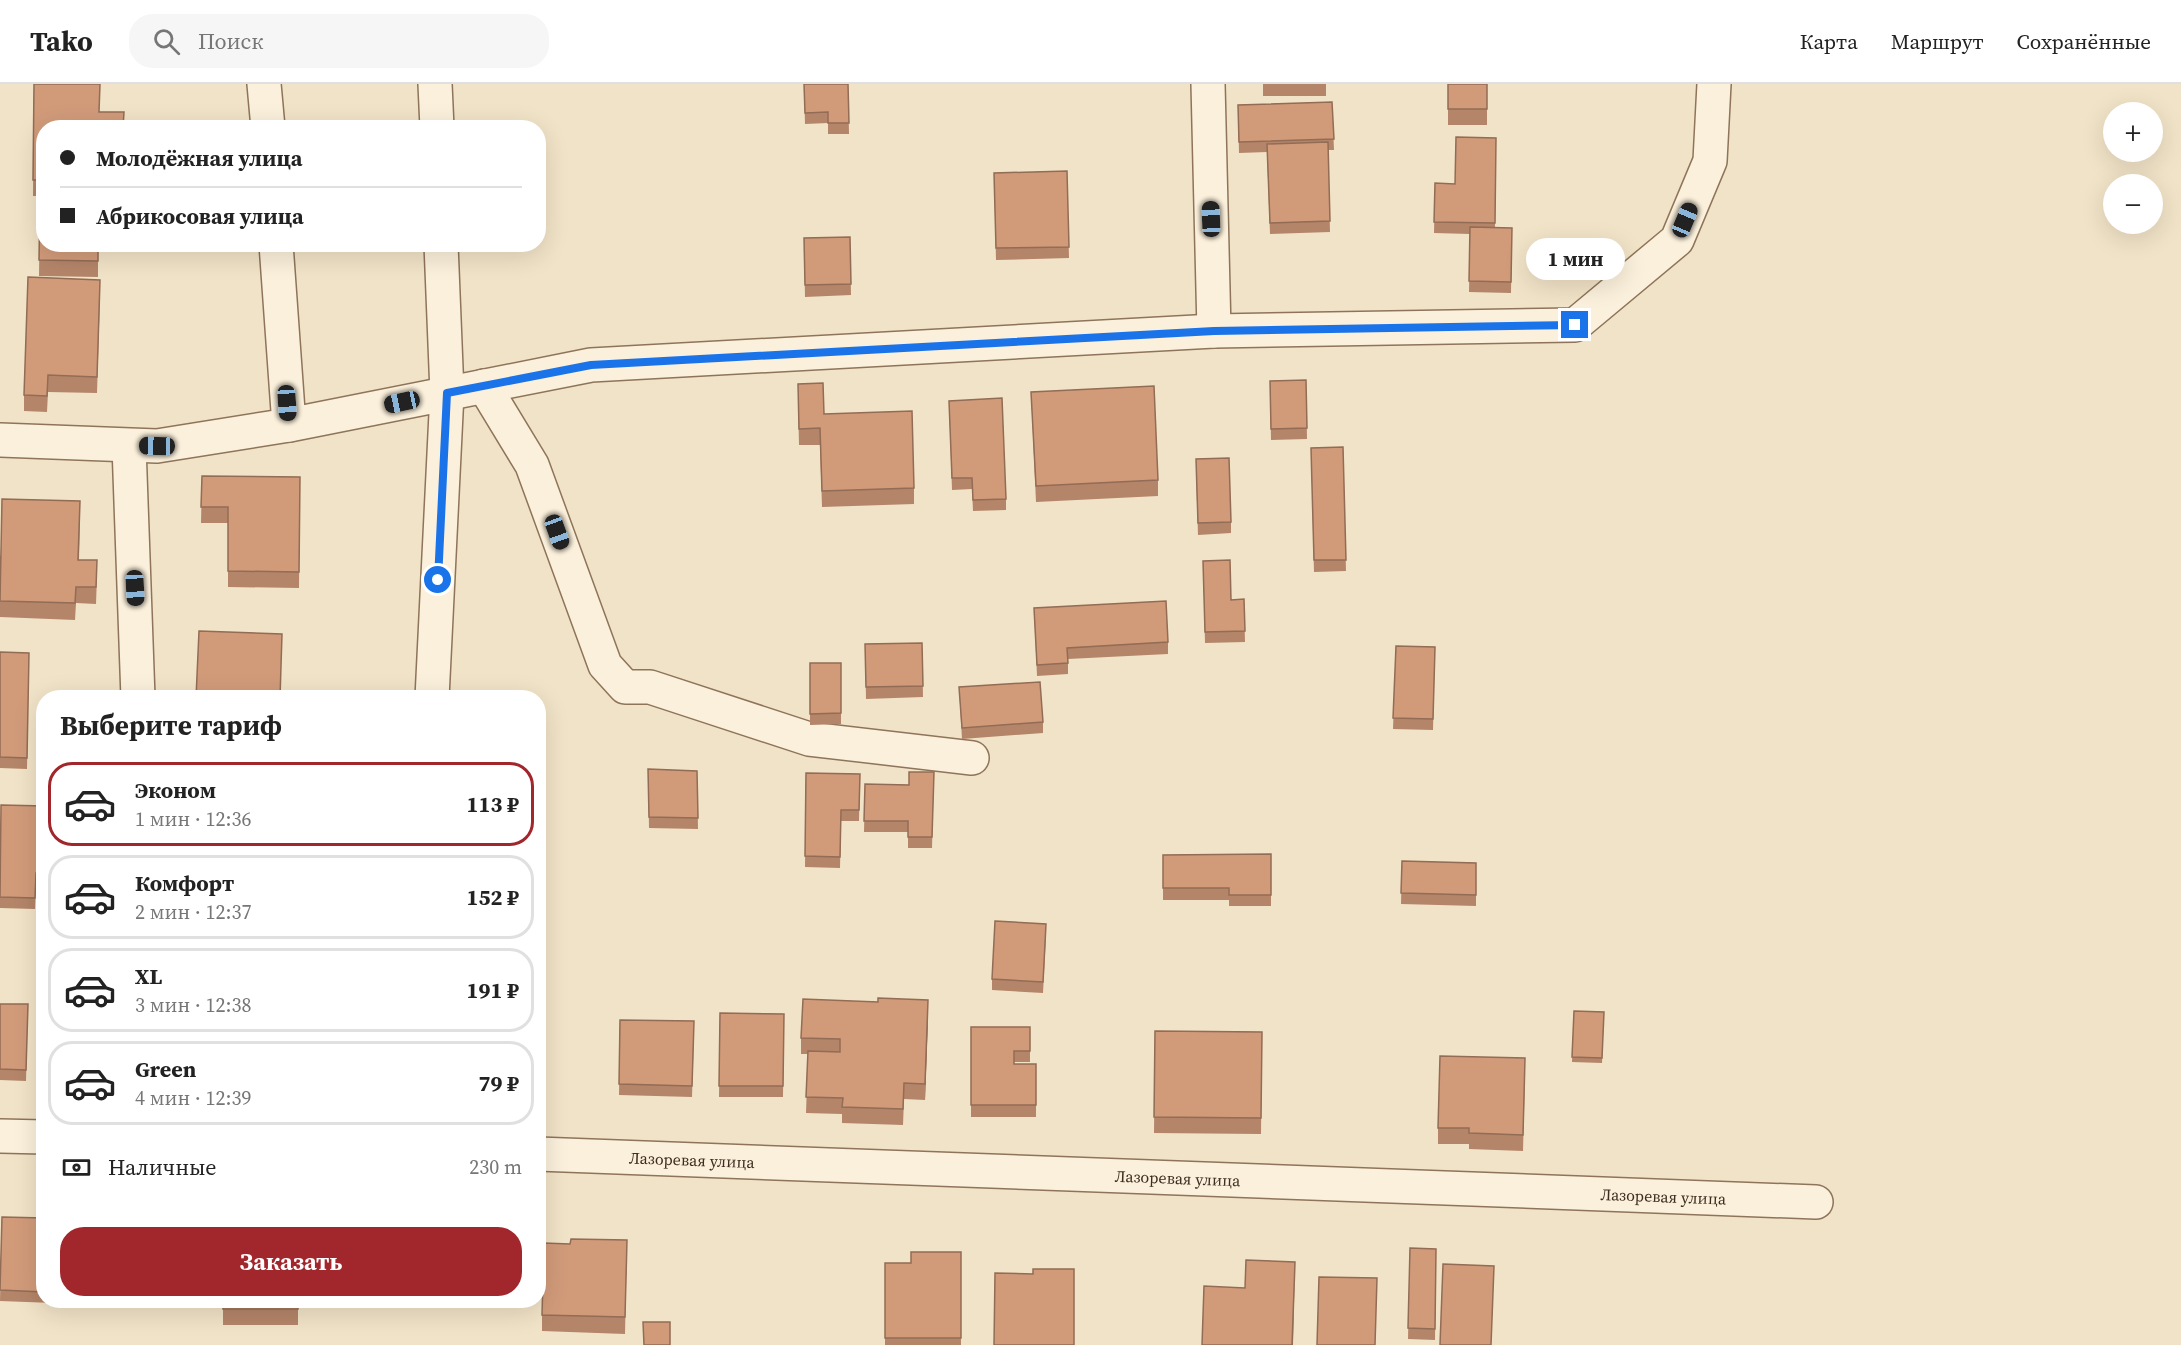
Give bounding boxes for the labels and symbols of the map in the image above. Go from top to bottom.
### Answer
car [1670,200,1700,240]
car [1201,201,1221,237]
callout: 1 мин [1526,238,1624,280]
route end [1561,311,1588,338]
car [277,384,297,422]
car [383,389,421,415]
car [139,437,175,455]
car [542,512,572,552]
route start [424,566,451,593]
car [125,570,145,606]
street label: Лазоревая улица [629,1146,756,1173]
street label: Лазоревая улица [1114,1165,1242,1191]
street label: Лазоревая улица [1600,1183,1727,1210]

